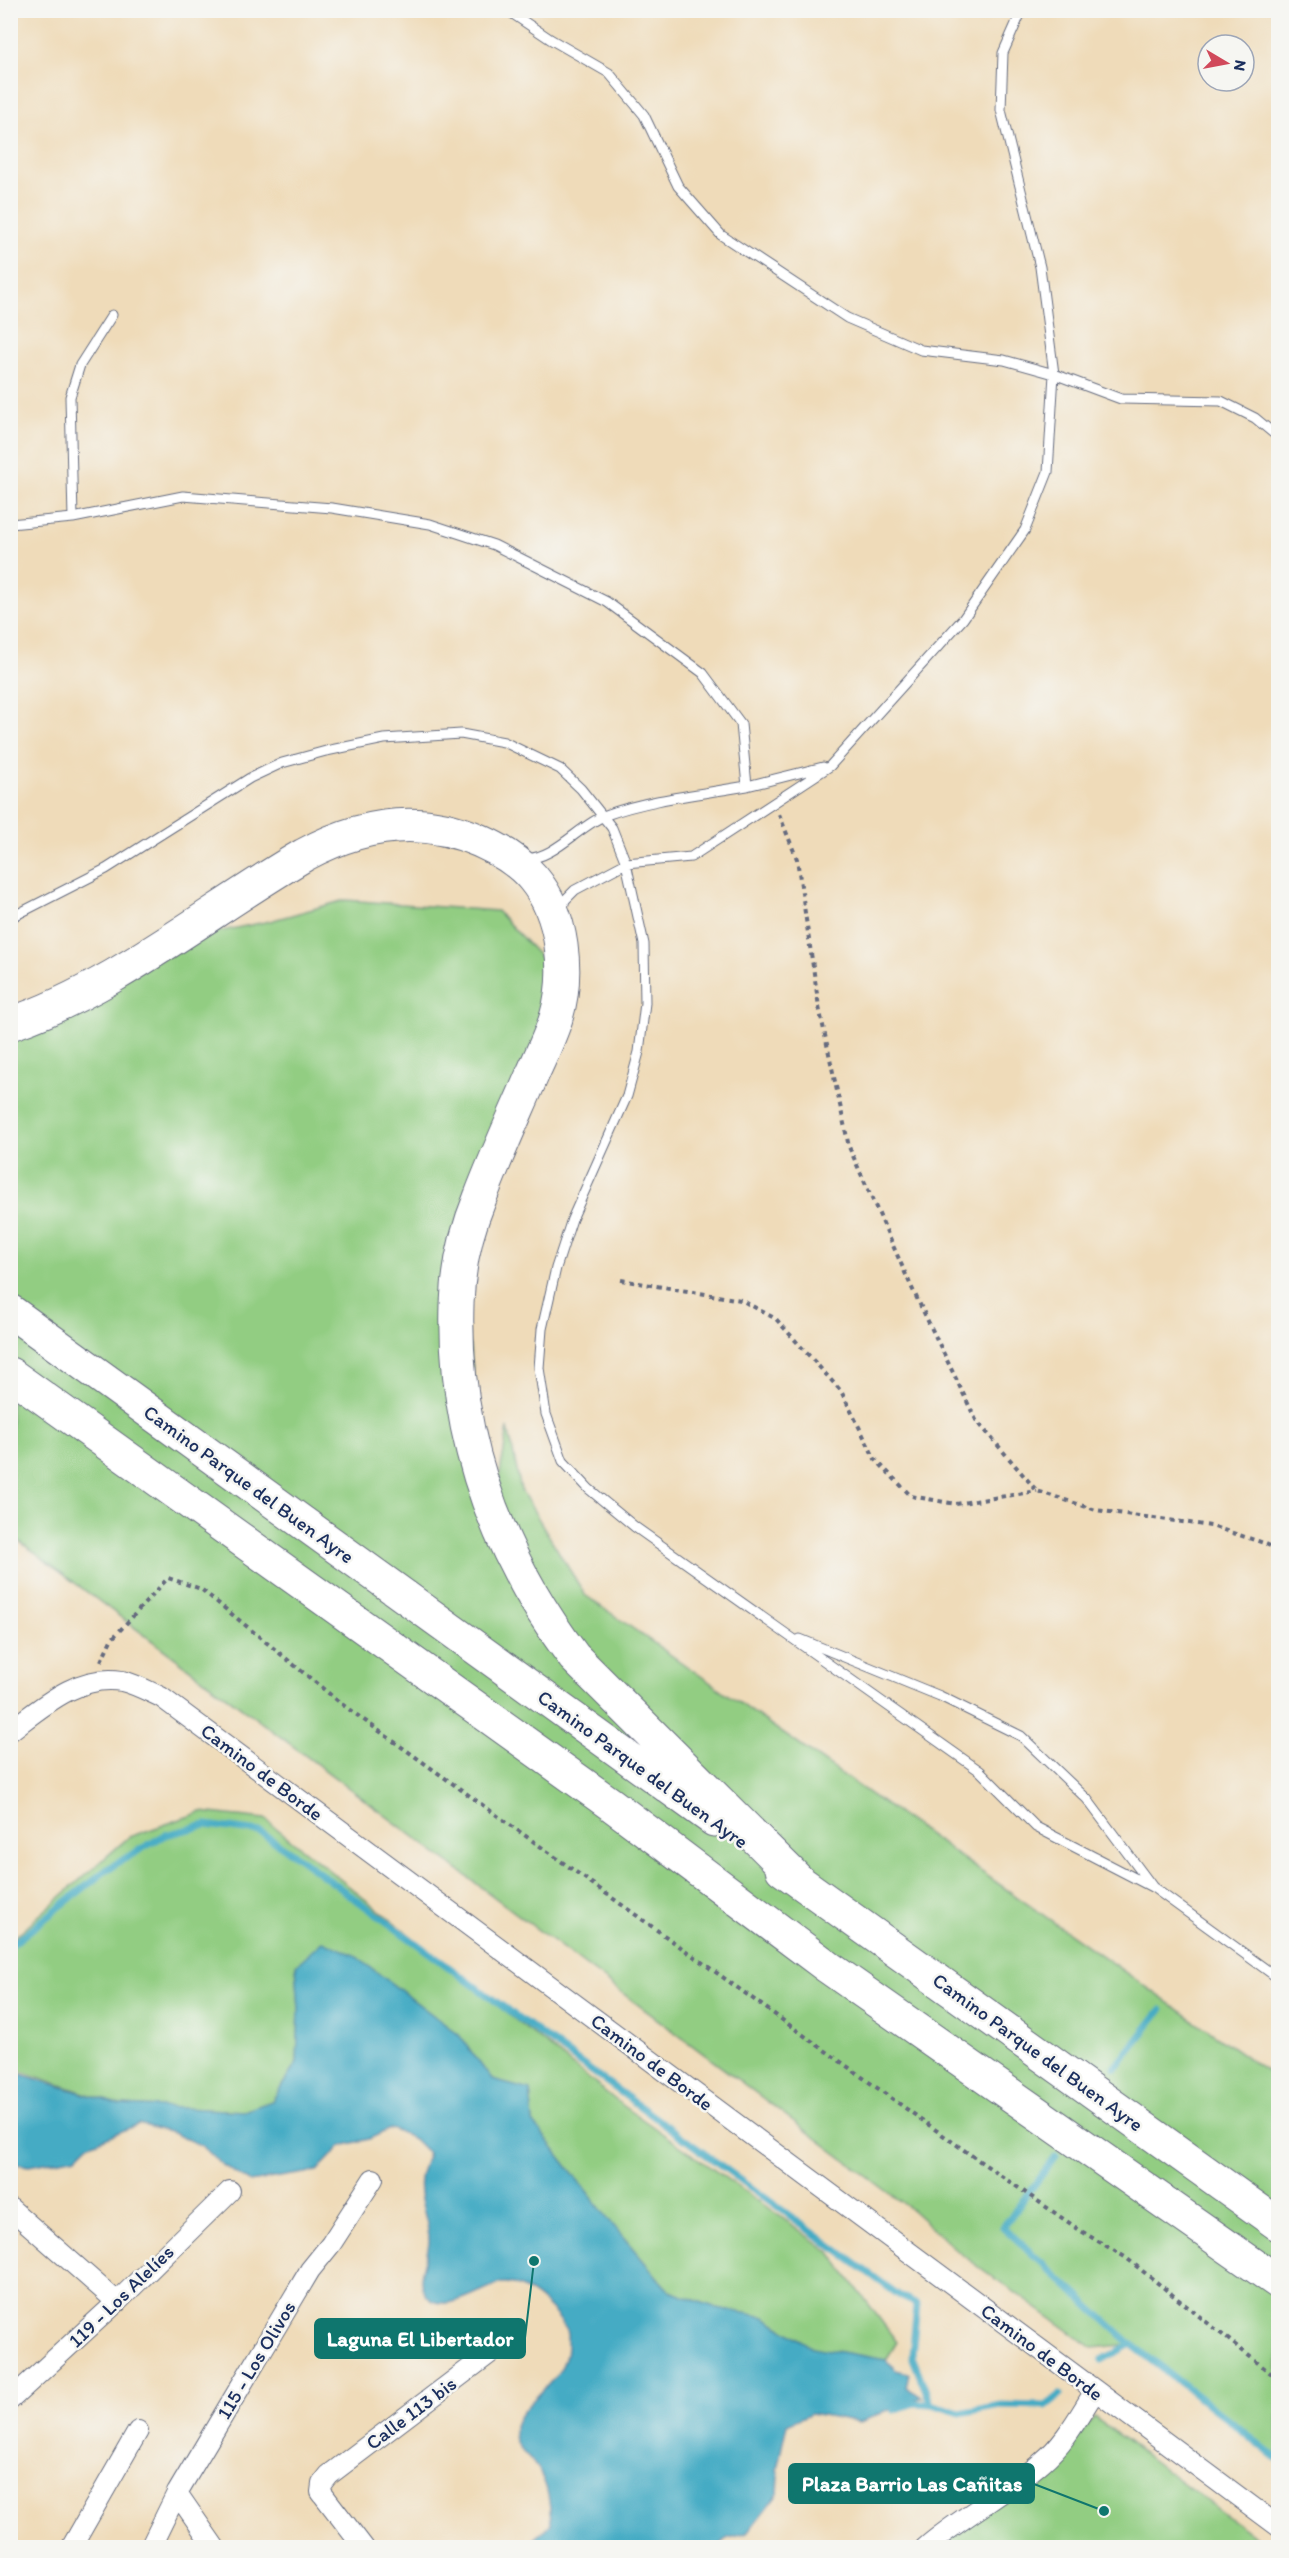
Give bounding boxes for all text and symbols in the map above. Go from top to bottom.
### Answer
north arrow [1196,33,1256,93]
text: N [1230,59,1251,72]
street label: Camino Parque del Buen Ayre [139,1400,359,1568]
street label: Camino Parque del Buen Ayre [533,1685,753,1853]
street label: Camino de Borde [196,1718,328,1826]
street label: Camino Parque del Buen Ayre [928,1968,1148,2136]
street label: Camino de Borde [586,2008,718,2116]
street label: 119 - Los Alelíes [63,2240,179,2352]
street label: 115 - Los Olivos [211,2297,301,2423]
street label: Camino de Borde [976,2298,1108,2406]
callout: Laguna El Libertador [315,2319,525,2358]
text: Laguna El Libertador [327,2326,514,2352]
street label: Calle 113 bis [361,2371,461,2455]
callout: Plaza Barrio Las Cañitas [789,2464,1034,2503]
text: Plaza Barrio Las Cañitas [802,2471,1022,2496]

